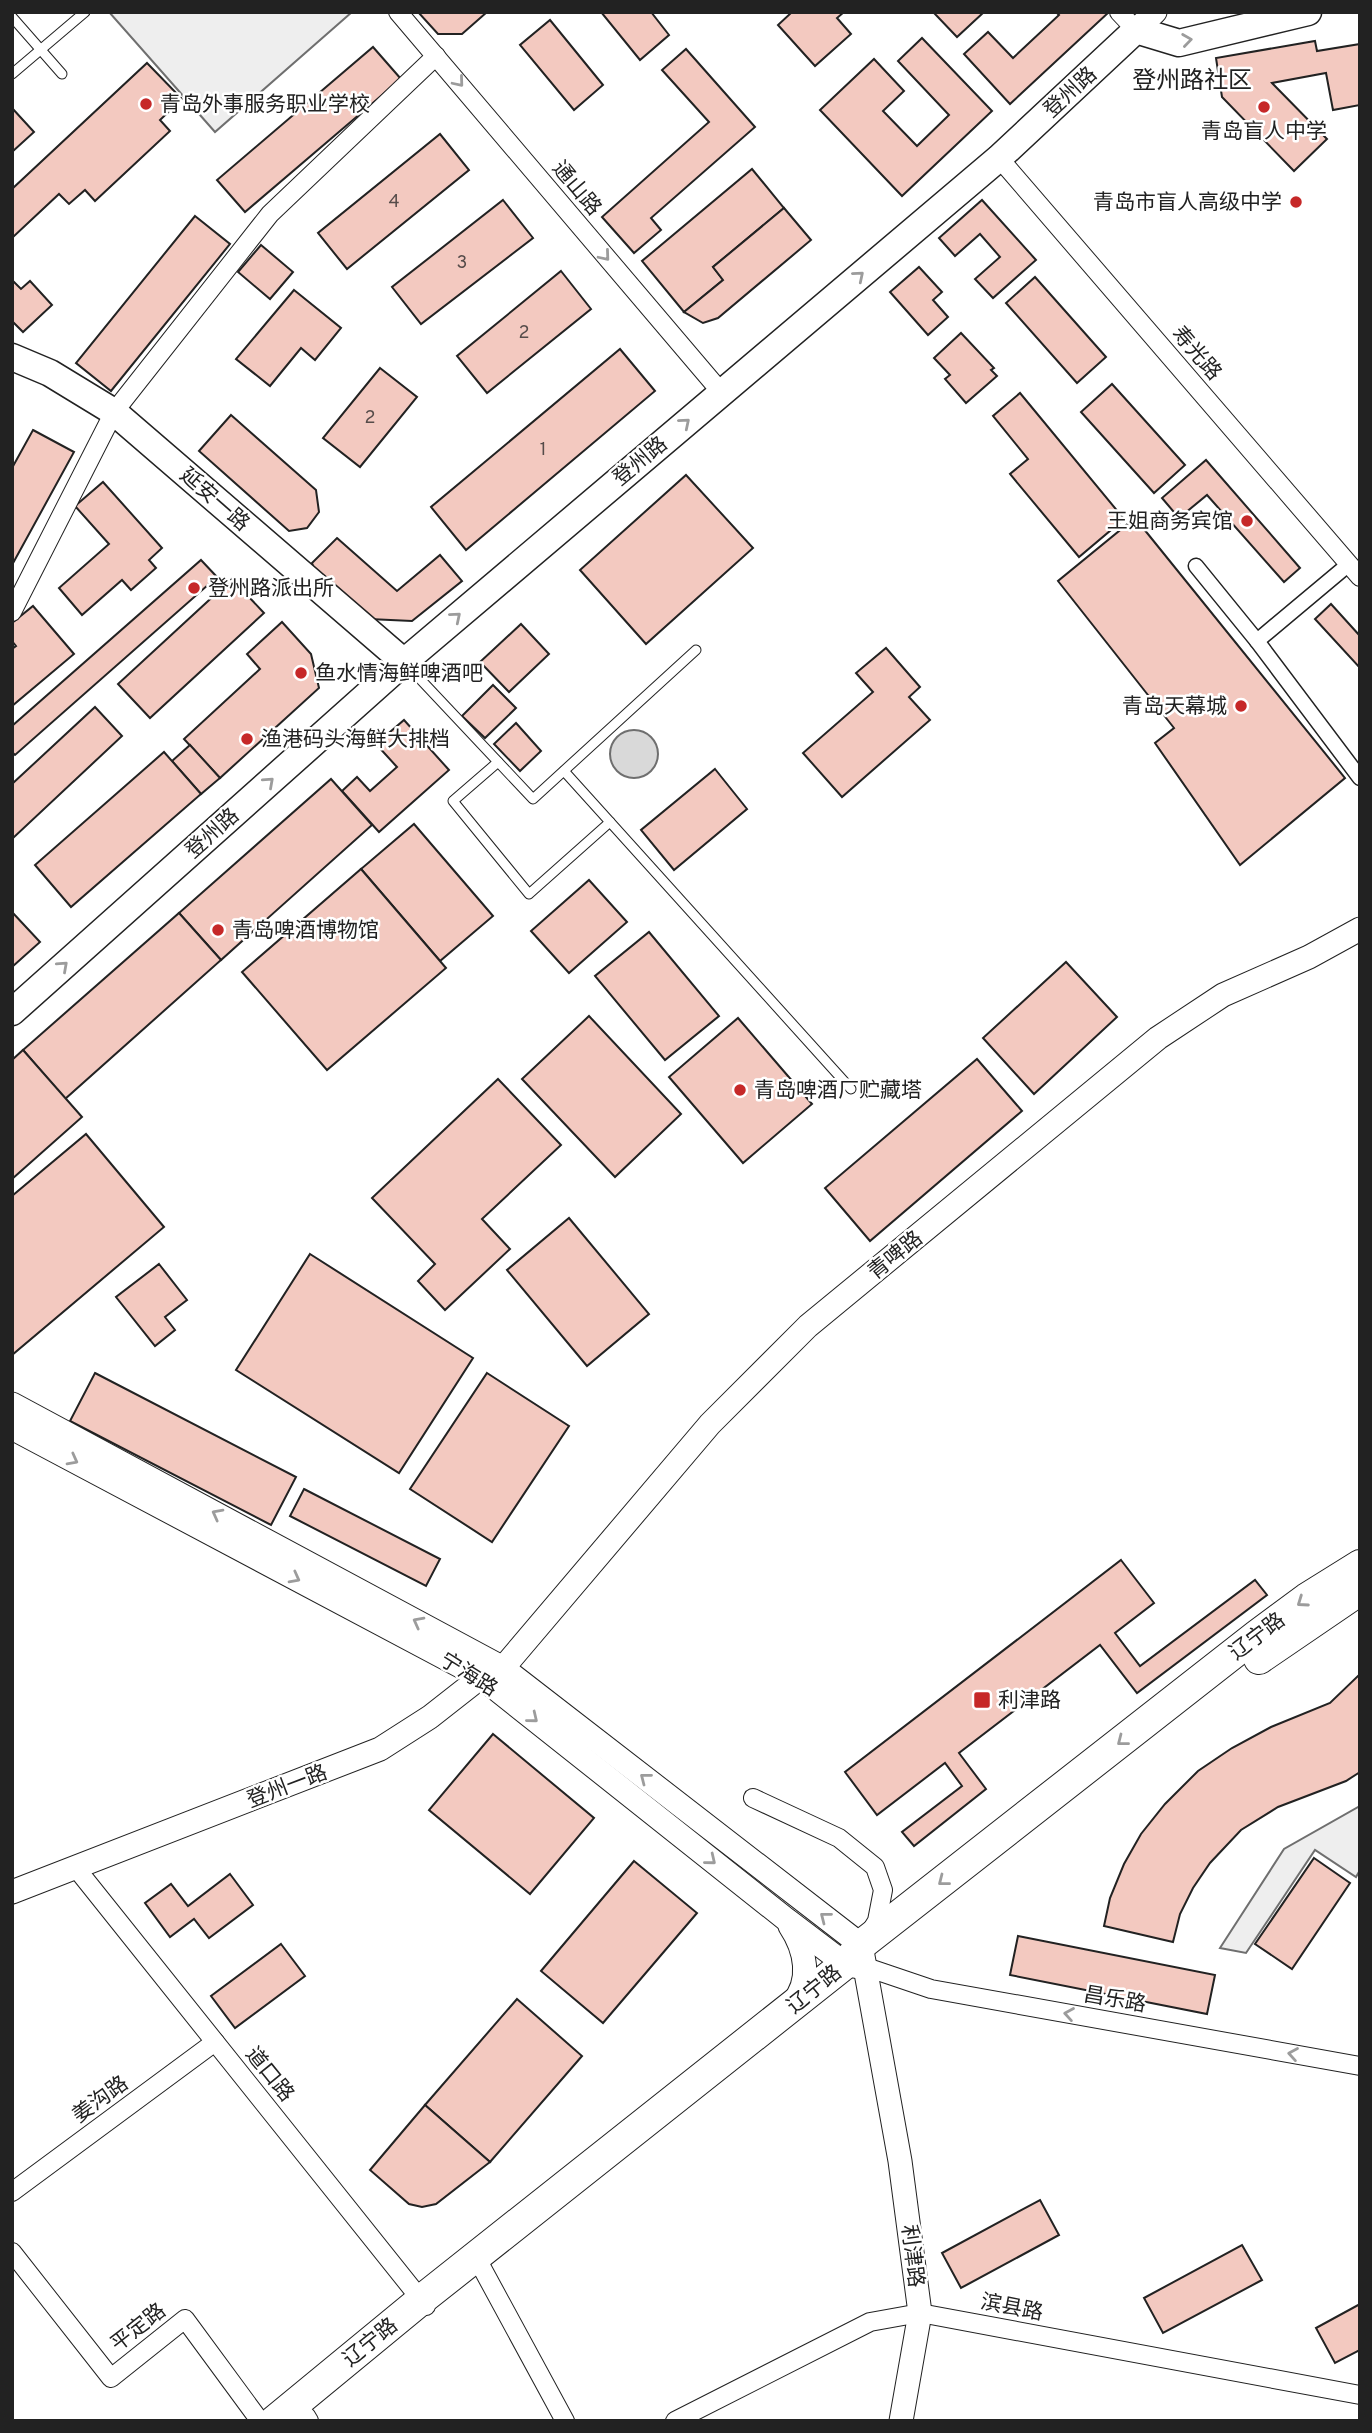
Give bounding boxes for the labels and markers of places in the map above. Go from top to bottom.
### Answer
place label: 青岛外事服务职业学校 [160,92,370,119]
marker: 青岛外事服务职业学校 [138,96,154,112]
marker: 青岛盲人中学 [1256,99,1272,115]
place label: 青岛盲人中学 [1201,119,1327,146]
place label: 青岛市盲人高级中学 [1093,190,1282,217]
marker: 青岛市盲人高级中学 [1288,194,1304,210]
place label: 王姐商务宾馆 [1107,509,1233,536]
marker: 王姐商务宾馆 [1239,513,1255,529]
place label: 登州路派出所 [208,576,334,603]
marker: 登州路派出所 [186,580,202,596]
place label: 鱼水情海鲜啤酒吧 [315,661,483,688]
marker: 鱼水情海鲜啤酒吧 [293,665,309,681]
place label: 青岛天幕城 [1122,694,1227,721]
marker: 青岛天幕城 [1233,698,1249,714]
place label: 渔港码头海鲜大排档 [261,727,450,754]
marker: 渔港码头海鲜大排档 [239,731,255,747]
place label: 青岛啤酒博物馆 [232,918,379,945]
marker: 青岛啤酒博物馆 [210,922,226,938]
place label: 青岛啤酒厂贮藏塔 [754,1078,922,1105]
marker: 青岛啤酒厂贮藏塔 [732,1082,748,1098]
place label: 利津路 [998,1688,1061,1715]
marker: 利津路 [972,1690,992,1710]

